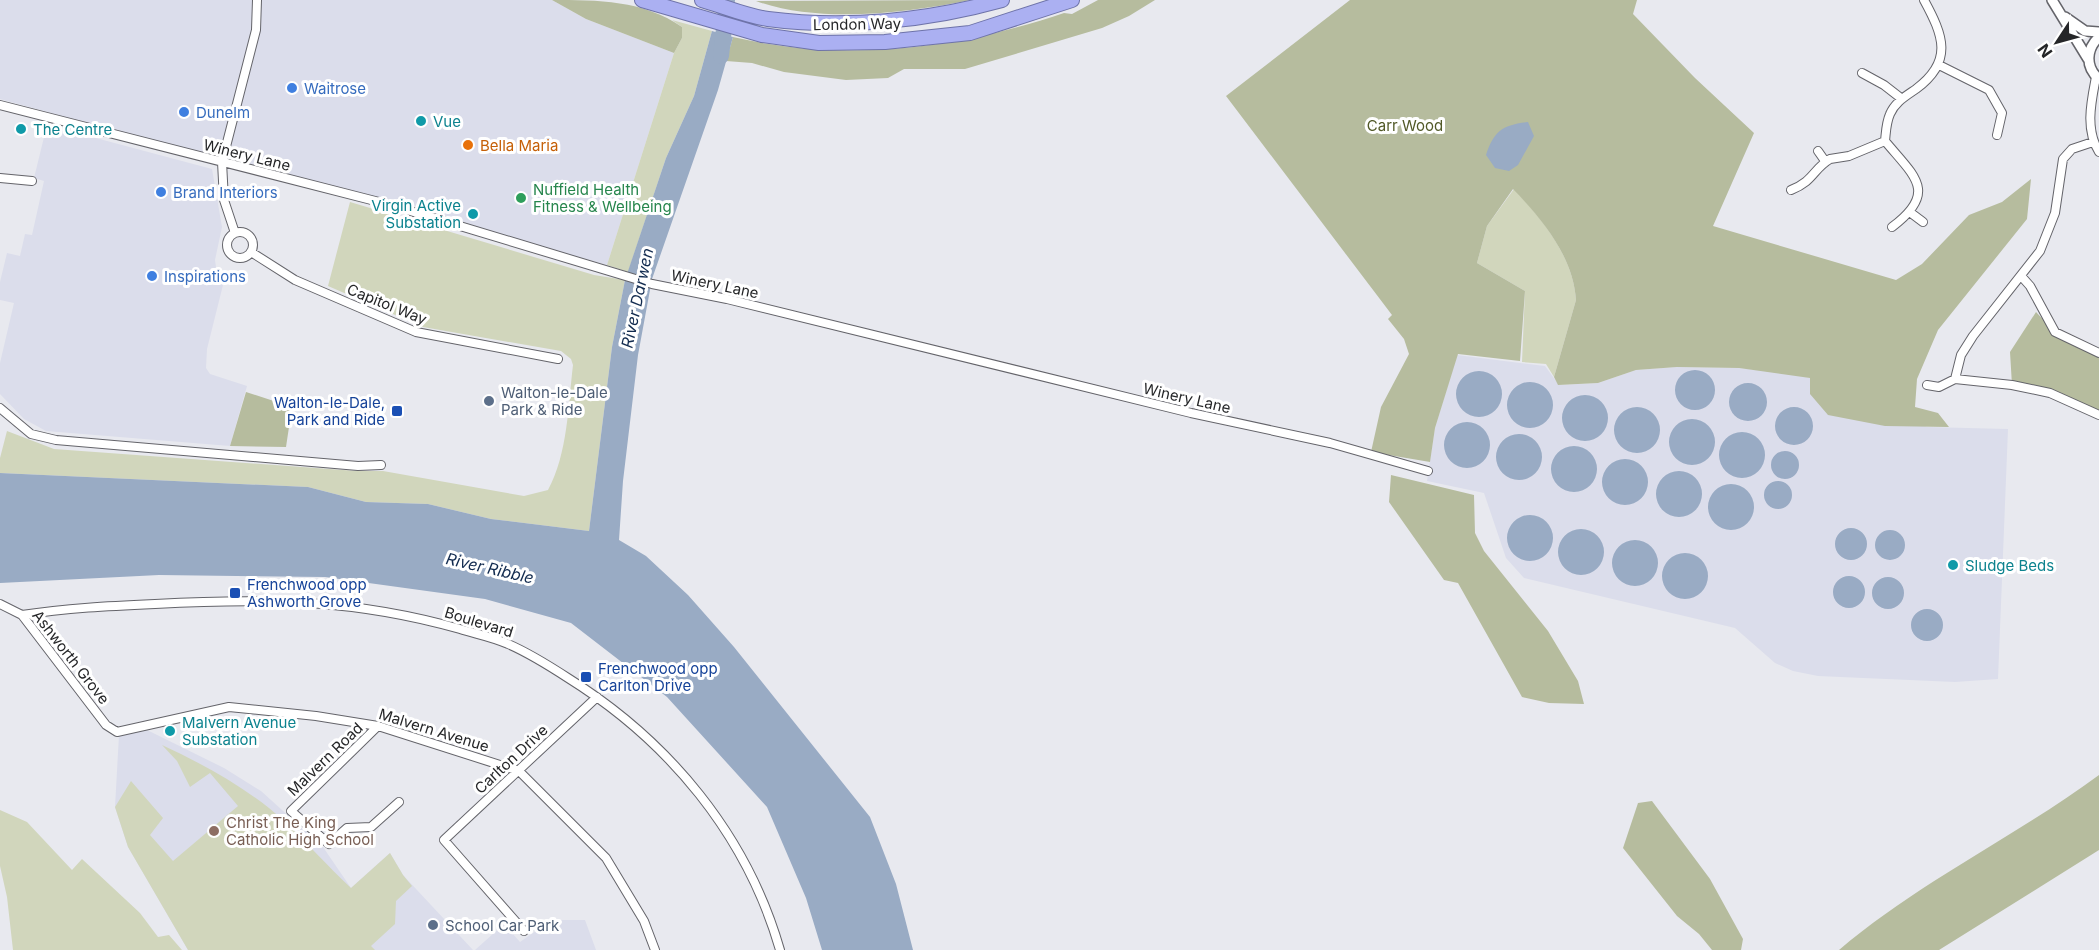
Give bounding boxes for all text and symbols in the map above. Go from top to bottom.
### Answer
north arrow [2027,12,2087,72]
street label: London Way [813,14,902,34]
text: N [2033,40,2057,62]
place label: Waitrose [304,79,366,98]
marker: Waitrose [285,81,299,95]
place label: Dunelm [196,103,250,122]
marker: Dunelm [177,105,191,119]
place label: Vue [433,112,461,131]
marker: Vue [414,114,428,128]
park label: Carr Wood [1367,116,1443,135]
place label: The Centre [33,120,112,139]
marker: The Centre [14,122,28,136]
street label: Winery Lane [201,135,293,175]
place label: Bella Maria [480,136,558,155]
marker: Bella Maria [461,138,475,152]
place label: Nuffield Health Fitness & Wellbeing [533,180,672,216]
place label: Brand Interiors [173,183,278,202]
marker: Brand Interiors [154,185,168,199]
marker: Nuffield Health Fitness & Wellbeing [514,191,528,205]
place label: Virgin Active Substation [371,196,461,232]
marker: Virgin Active Substation [466,207,480,221]
water label: River Darwen [617,246,657,350]
street label: Winery Lane [669,265,761,303]
place label: Inspirations [164,267,246,286]
marker: Inspirations [145,269,159,283]
street label: Capitol Way [344,279,430,329]
street label: Winery Lane [1141,379,1233,417]
place label: Walton-le-Dale Park & Ride [501,383,608,419]
place label: Walton-le-Dale, Park and Ride [274,393,385,429]
marker: Walton-le-Dale Park & Ride [482,394,496,408]
marker: Walton-le-Dale, Park and Ride [390,404,404,418]
water label: River Ribble [444,548,536,588]
place label: Sludge Beds [1965,556,2054,575]
marker: Sludge Beds [1946,558,1960,572]
place label: Frenchwood opp Ashworth Grove [247,575,367,611]
marker: Frenchwood opp Ashworth Grove [228,586,242,600]
street label: Boulevard [442,603,516,641]
street label: Ashworth Grove [28,606,114,708]
place label: Frenchwood opp Carlton Drive [598,659,718,695]
marker: Frenchwood opp Carlton Drive [579,670,593,684]
street label: Malvern Avenue [377,704,491,756]
place label: Malvern Avenue Substation [182,713,296,749]
street label: Malvern Road [283,718,367,800]
street label: Carlton Drive [470,720,552,798]
marker: Malvern Avenue Substation [163,724,177,738]
place label: Christ The King Catholic High School [226,813,374,849]
marker: Christ The King Catholic High School [207,824,221,838]
place label: School Car Park [445,916,560,935]
marker: School Car Park [426,918,440,932]

